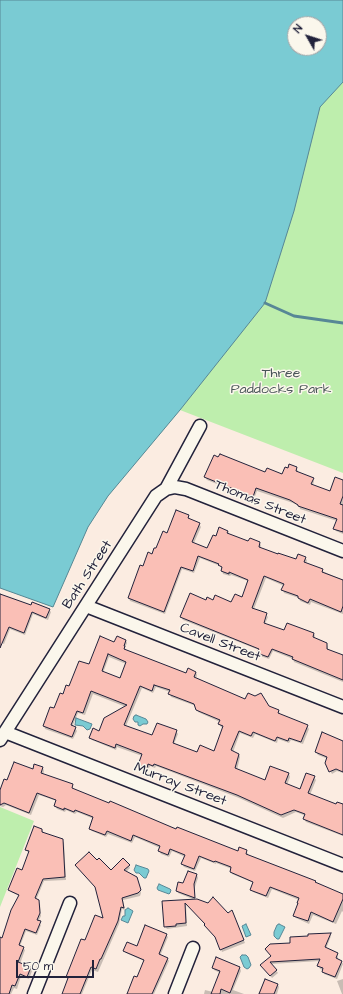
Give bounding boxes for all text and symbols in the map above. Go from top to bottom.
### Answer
north arrow [287,16,327,56]
text: N [290,21,306,36]
park label: Three Paddocks Park [231,366,331,398]
street label: Thomas Street [212,477,308,529]
street label: Bath Street [60,538,116,612]
street label: Cavell Street [177,620,263,666]
street label: Murray Street [131,760,229,810]
scale bar [18,952,96,978]
text: 50 m [23,958,53,975]

